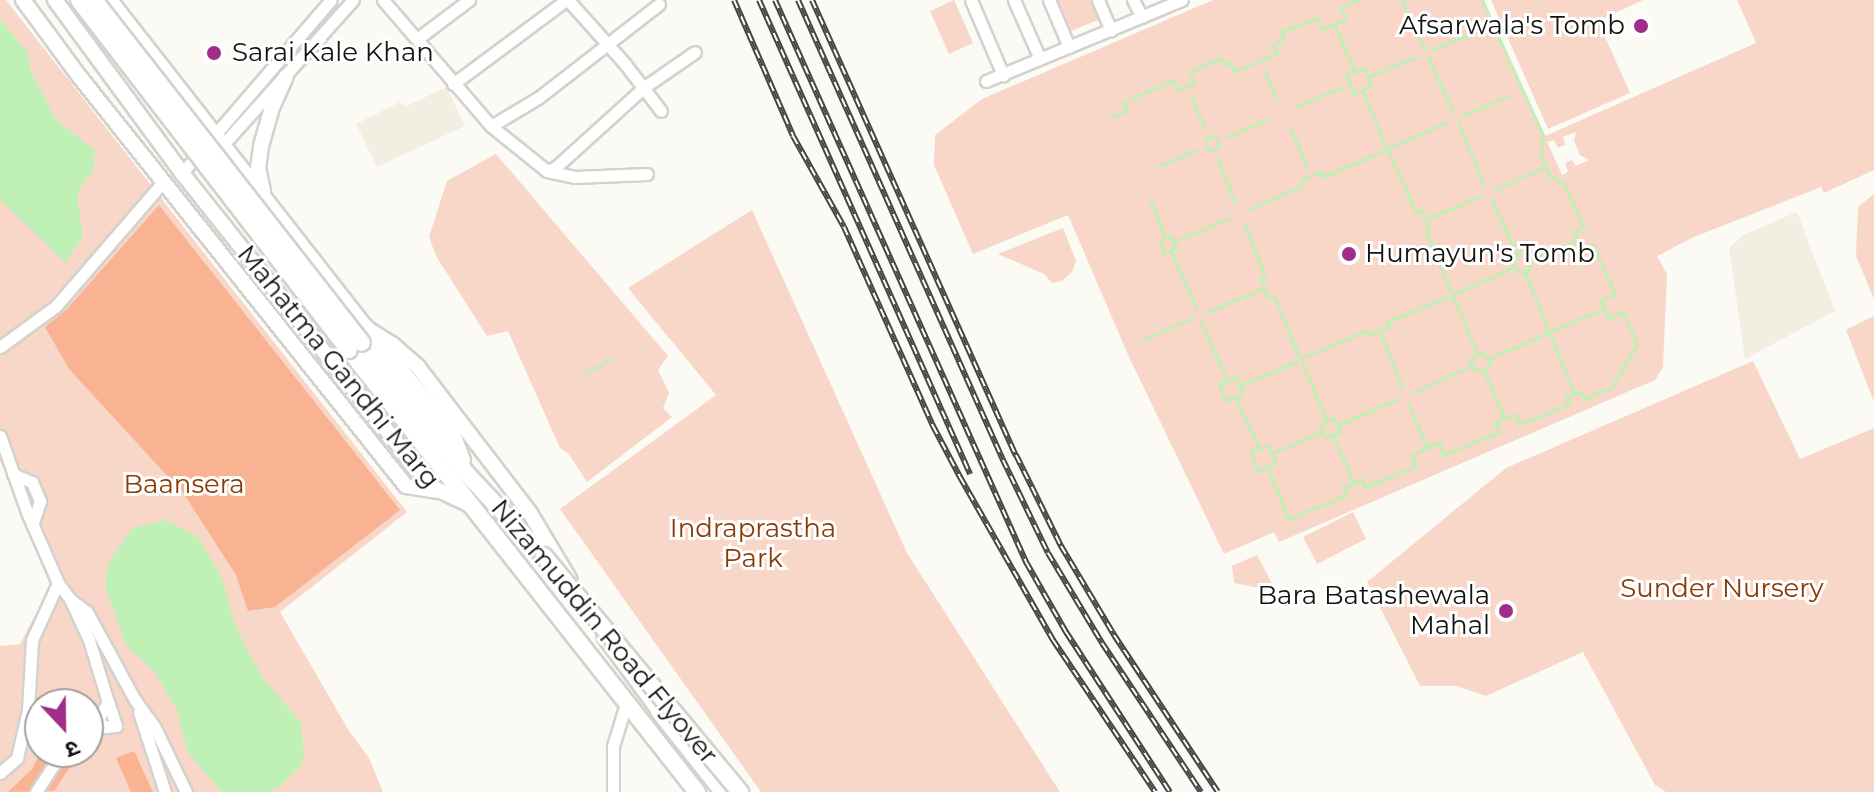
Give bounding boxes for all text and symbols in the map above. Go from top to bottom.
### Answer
place label: Afsarwala's Tomb [1399,10,1625,42]
marker: Afsarwala's Tomb [1632,17,1650,35]
place label: Sarai Kale Khan [232,37,434,69]
marker: Sarai Kale Khan [203,42,225,64]
place label: Humayun's Tomb [1365,238,1595,270]
street label: Mahatma Gandhi Marg [230,239,446,495]
marker: Humayun's Tomb [1340,245,1358,263]
park label: Baansera [124,469,244,501]
street label: Nizamuddin Road Flyover [484,493,724,771]
park label: Indraprastha Park [670,513,836,574]
park label: Sunder Nursery [1620,573,1824,605]
place label: Bara Batashewala Mahal [1257,580,1490,642]
marker: Bara Batashewala Mahal [1497,602,1515,620]
north arrow [24,688,104,768]
text: उ [61,734,83,764]

